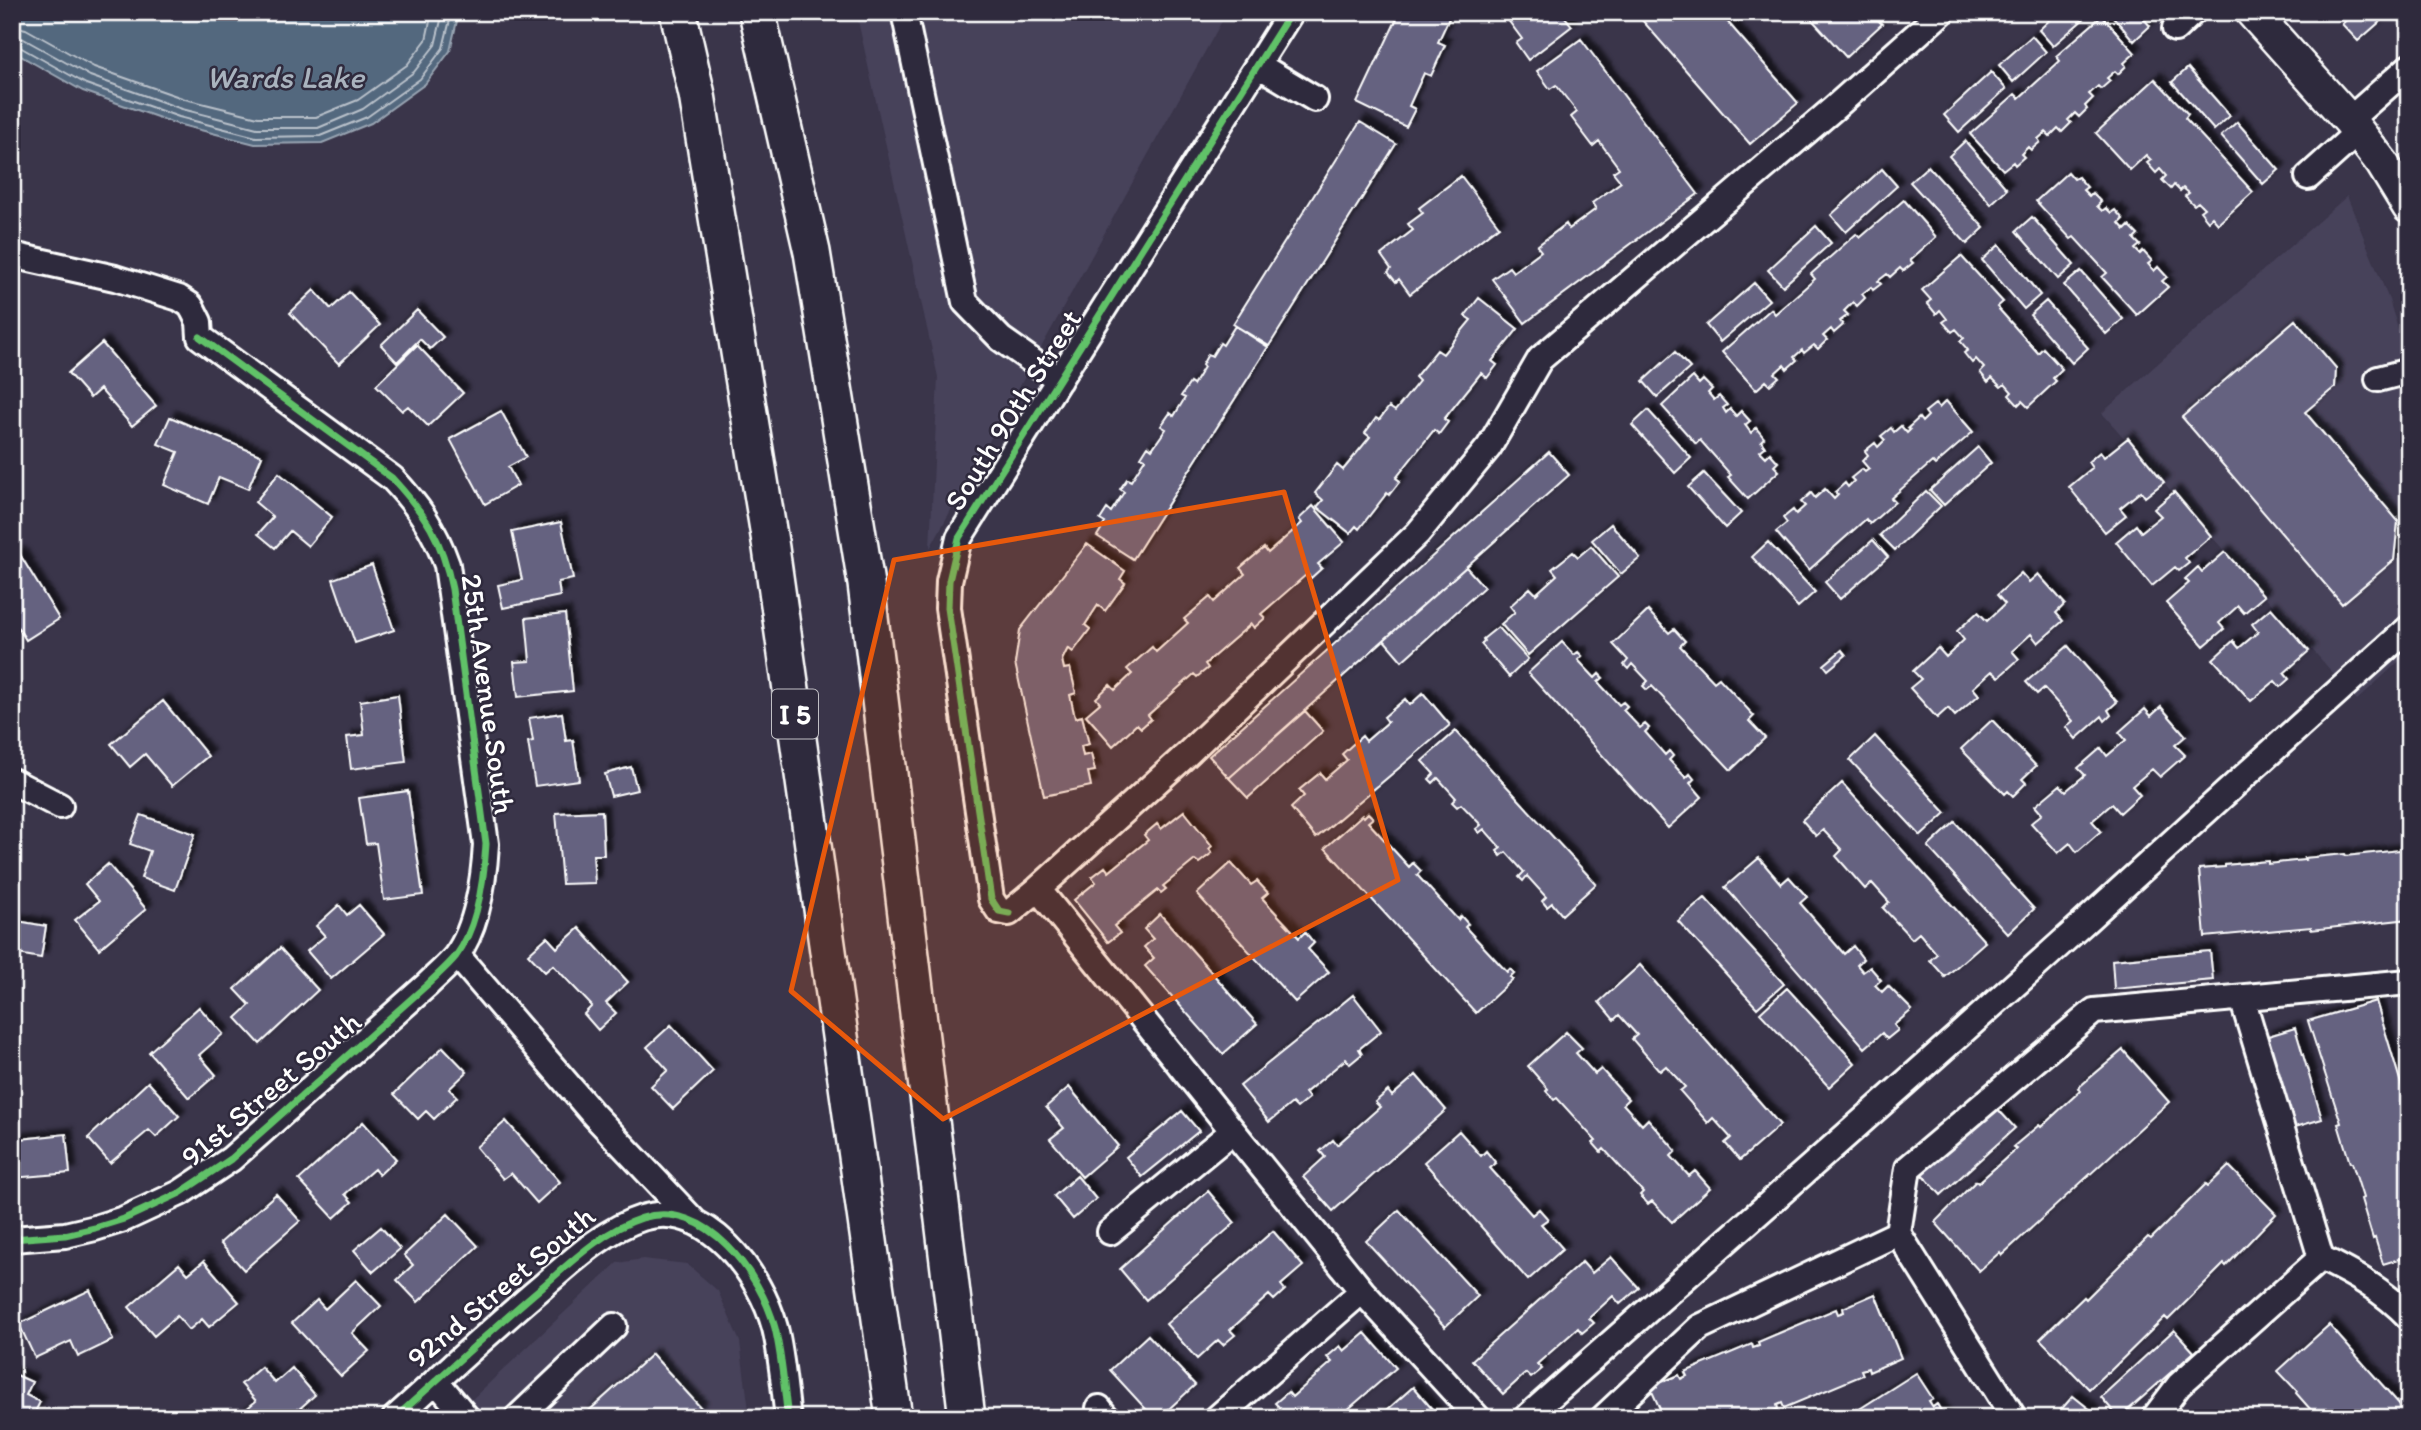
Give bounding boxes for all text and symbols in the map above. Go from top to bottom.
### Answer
water label: Wards Lake [206,58,366,96]
street label: South 90th Street [936,302,1089,517]
street label: 25th Avenue South [453,572,524,816]
road number: I 5 [772,690,818,738]
street label: 91st Street South [173,1003,368,1175]
street label: 92nd Street South [399,1197,602,1376]

